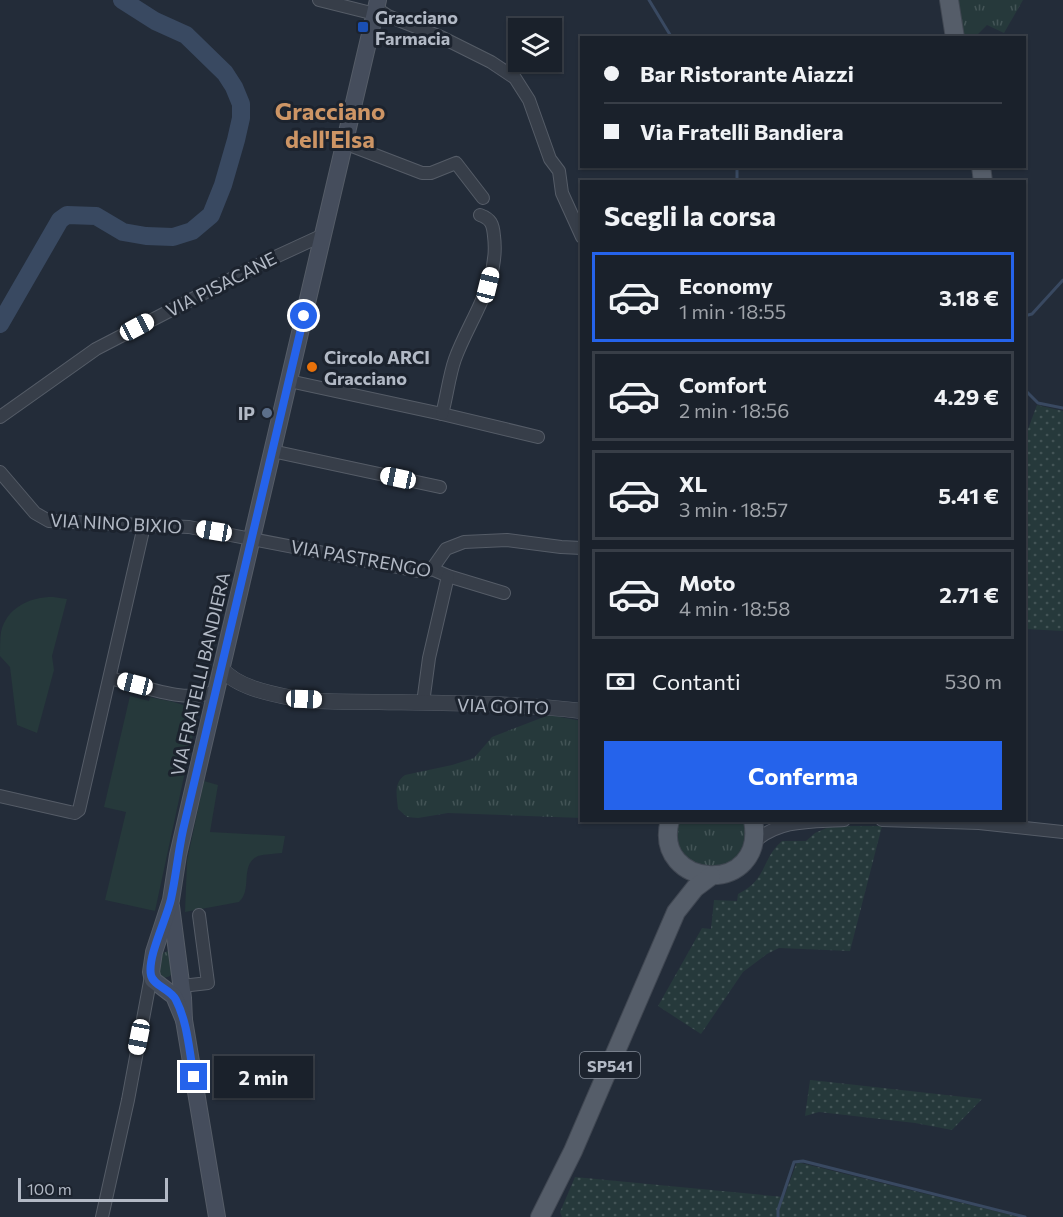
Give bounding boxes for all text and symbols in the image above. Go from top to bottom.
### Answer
place label: Gracciano Farmacia [375,6,458,49]
map controls [508,18,562,72]
button: layers [508,18,562,72]
marker: Gracciano Farmacia [356,20,370,34]
text: Bar Ristorante Aiazzi [640,60,854,87]
district label: Gracciano dell'Elsa [275,96,385,153]
text: Via Fratelli Bandiera [640,118,844,145]
text: Scegli la corsa [604,199,776,232]
street label: VIA PISACANE [162,247,280,321]
car [475,265,501,305]
icon: car [607,270,661,324]
text: Economy [679,272,773,299]
text: 3.18 € [939,284,999,311]
text: 1 min · 18:55 [679,299,786,323]
route start [290,302,317,329]
car [117,311,157,343]
place label: Circolo ARCI Gracciano [324,346,430,389]
marker: Circolo ARCI Gracciano [305,360,319,374]
icon: car [607,369,661,423]
text: Comfort [679,371,767,398]
text: 4.29 € [934,383,999,410]
text: 2 min · 18:56 [679,398,789,422]
place label: IP [238,402,255,424]
marker: IP [260,406,274,420]
car [379,465,417,491]
icon: car [607,468,661,522]
text: XL [679,470,707,497]
text: 5.41 € [938,482,999,509]
text: 3 min · 18:57 [679,497,788,521]
street label: VIA NINO BIXIO [49,509,183,537]
car [195,519,233,543]
street label: VIA PASTRENGO [289,535,433,581]
icon: car [607,567,661,621]
text: Moto [679,569,735,596]
street label: VIA FRATELLI BANDIERA [166,570,234,778]
text: 2.71 € [939,581,999,608]
text: 4 min · 18:58 [679,596,790,620]
icon: cash [604,665,637,698]
text: Contanti [652,668,741,695]
text: 530 m [945,669,1002,693]
car [115,671,155,697]
car [286,689,322,709]
street label: VIA GOITO [457,693,549,719]
button: Conferma [604,741,1002,810]
car [127,1018,151,1056]
road number: SP541 [580,1052,640,1078]
callout: 2 min [215,1056,314,1098]
route end [180,1063,207,1090]
text: 2 min [239,1065,288,1089]
scale bar [18,1175,168,1202]
text: 100 m [27,1179,72,1198]

